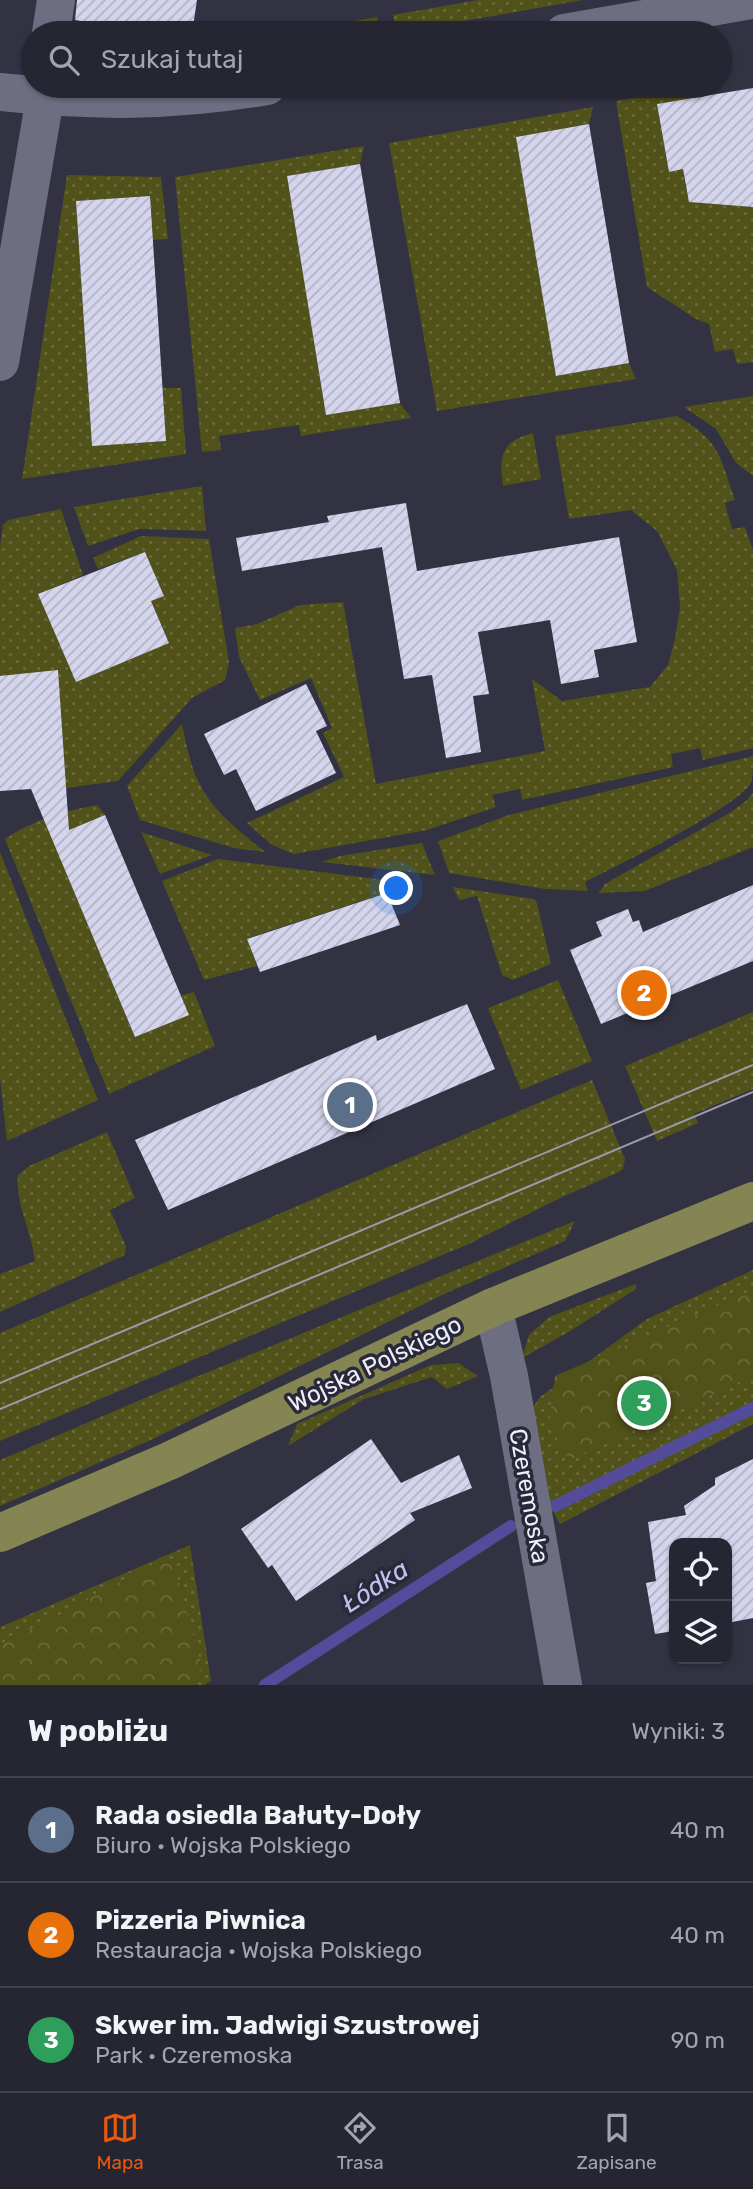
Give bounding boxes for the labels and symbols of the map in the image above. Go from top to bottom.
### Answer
your location [379,871,413,905]
pin: 2 [621,967,667,1019]
pin: 1 [327,1079,373,1131]
street label: Wojska Polskiego [284,1310,466,1418]
pin: 3 [621,1377,667,1429]
street label: Czeremoska [503,1426,555,1566]
water label: Łódka [336,1553,414,1619]

